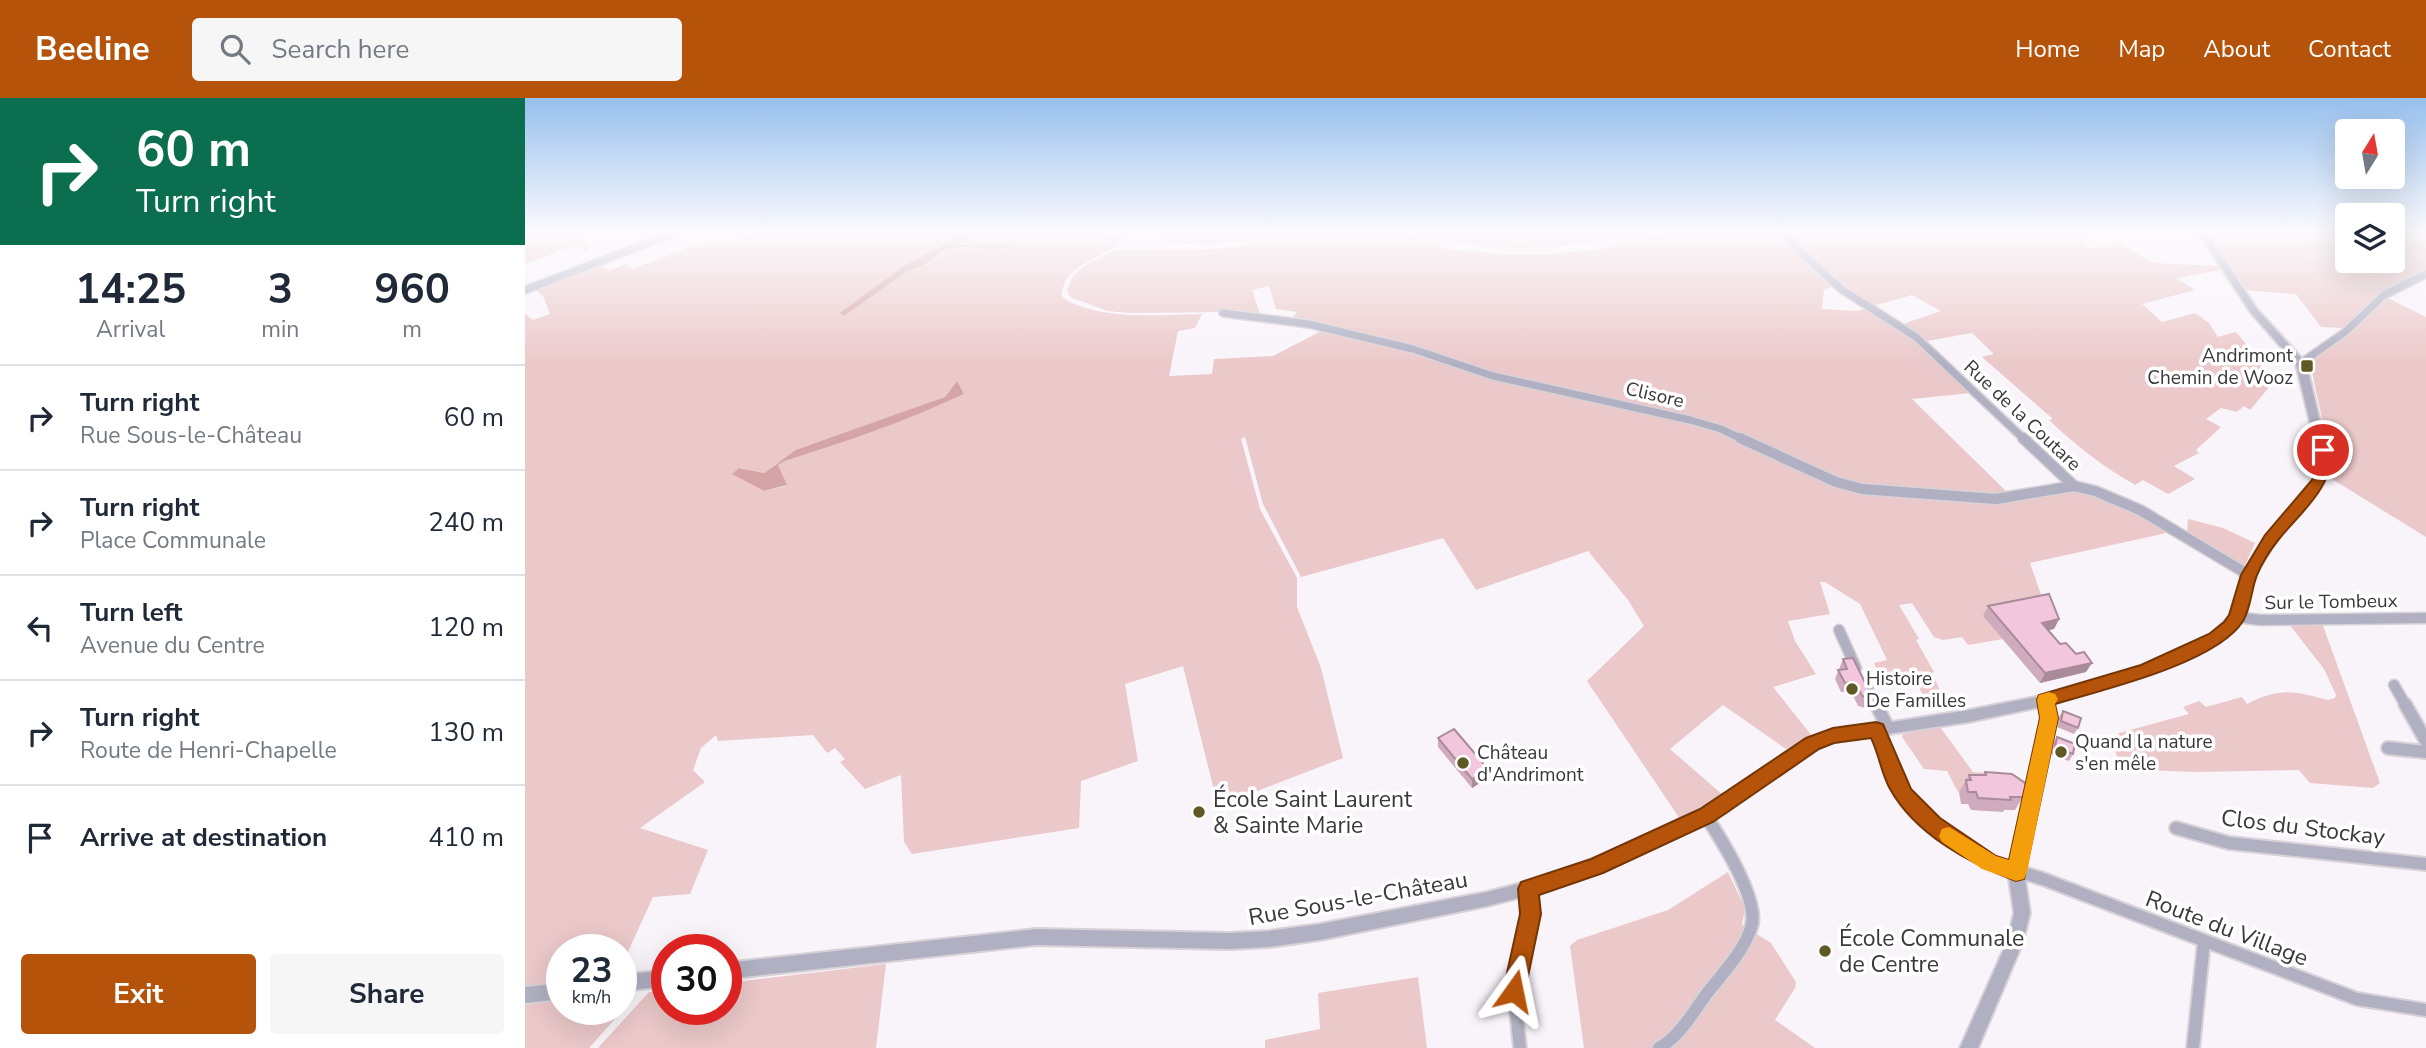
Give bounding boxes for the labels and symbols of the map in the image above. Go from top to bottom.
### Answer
north arrow [2335,119,2405,189]
place label: Andrimont Chemin de Wooz [2147,343,2293,391]
street label: Rue de la Coutare [1958,354,2087,477]
marker: Andrimont Chemin de Wooz [2299,358,2315,374]
street label: Clisore [1623,376,1687,414]
pin [2293,420,2353,480]
street label: Sur le Tombeux [2264,588,2398,616]
place label: Histoire De Familles [1866,666,1966,714]
marker: Histoire De Familles [1844,681,1860,697]
place label: Quand la nature s'en mêle [2075,729,2213,777]
place label: Château d'Andrimont [1477,740,1584,788]
marker: Quand la nature s'en mêle [2053,744,2069,760]
marker: Château d'Andrimont [1455,755,1471,771]
place label: École Saint Laurent & Sainte Marie [1213,784,1413,841]
street label: Clos du Stockay [2219,802,2387,853]
marker: École Saint Laurent & Sainte Marie [1191,804,1207,820]
street label: Rue Sous-le-Château [1246,864,1470,933]
street label: Route du Village [2141,883,2313,974]
place label: École Communale de Centre [1839,923,2024,980]
speed limit sign: 30 [651,934,742,1025]
marker: École Communale de Centre [1817,943,1833,959]
position arrow [1477,954,1551,1028]

